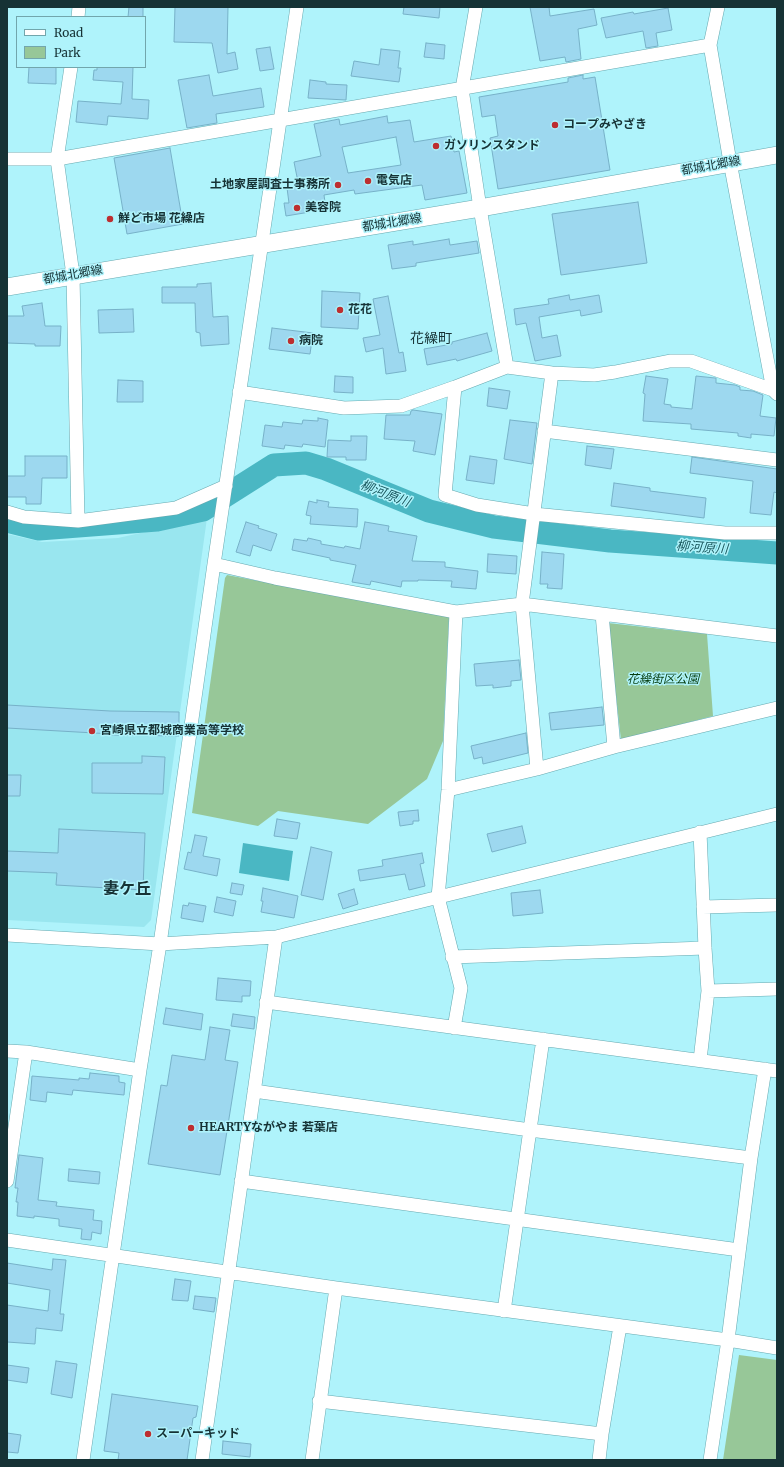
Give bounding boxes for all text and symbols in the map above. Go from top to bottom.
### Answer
legend [16,16,146,68]
text: Road [54,25,83,40]
text: Park [54,45,81,60]
place label: コープみやざき [563,118,647,132]
marker: コープみやざき [550,120,560,130]
place label: ガソリンスタンド [444,139,540,153]
marker: ガソリンスタンド [431,141,441,151]
street label: 都城北郷線 [680,154,742,178]
place label: 電気店 [376,174,412,188]
marker: 電気店 [363,176,373,186]
place label: 土地家屋調査士事務所 [210,178,330,192]
marker: 土地家屋調査士事務所 [333,180,343,190]
place label: 美容院 [305,201,341,215]
marker: 美容院 [292,203,302,213]
street label: 都城北郷線 [361,211,423,235]
place label: 鮮ど市場 花繰店 [118,212,205,226]
marker: 鮮ど市場 花繰店 [105,214,115,224]
street label: 都城北郷線 [42,263,104,287]
place label: 花花 [348,303,372,317]
marker: 花花 [335,305,345,315]
district label: 花繰町 [410,331,452,347]
place label: 病院 [299,334,323,348]
marker: 病院 [286,336,296,346]
water label: 柳河原川 [358,477,412,511]
water label: 柳河原川 [676,538,728,558]
park label: 花繰街区公園 [627,673,699,687]
place label: 宮崎県立都城商業高等学校 [100,724,244,738]
marker: 宮崎県立都城商業高等学校 [87,726,97,736]
district label: 妻ケ丘 [103,879,151,899]
place label: HEARTYながやま 若葉店 [199,1121,338,1135]
marker: HEARTYながやま 若葉店 [186,1123,196,1133]
place label: スーパーキッド [156,1427,240,1441]
marker: スーパーキッド [143,1429,153,1439]

